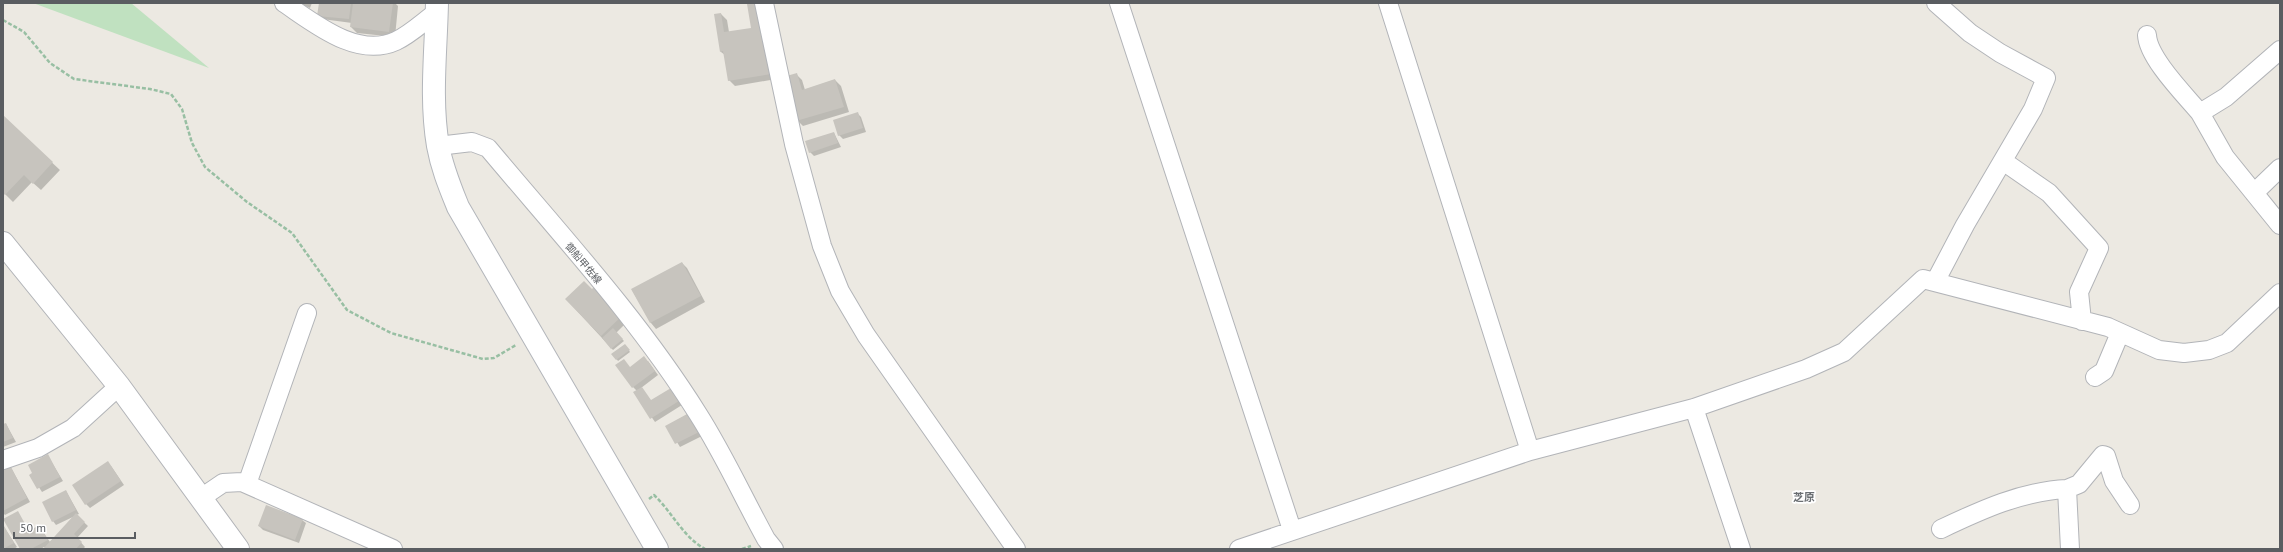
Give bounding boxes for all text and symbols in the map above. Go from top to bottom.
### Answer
street label: 御船甲佐線 [563,240,605,287]
district label: 芝原 [1793,490,1815,504]
scale bar [14,514,135,540]
text: 50 m [20,520,46,535]

